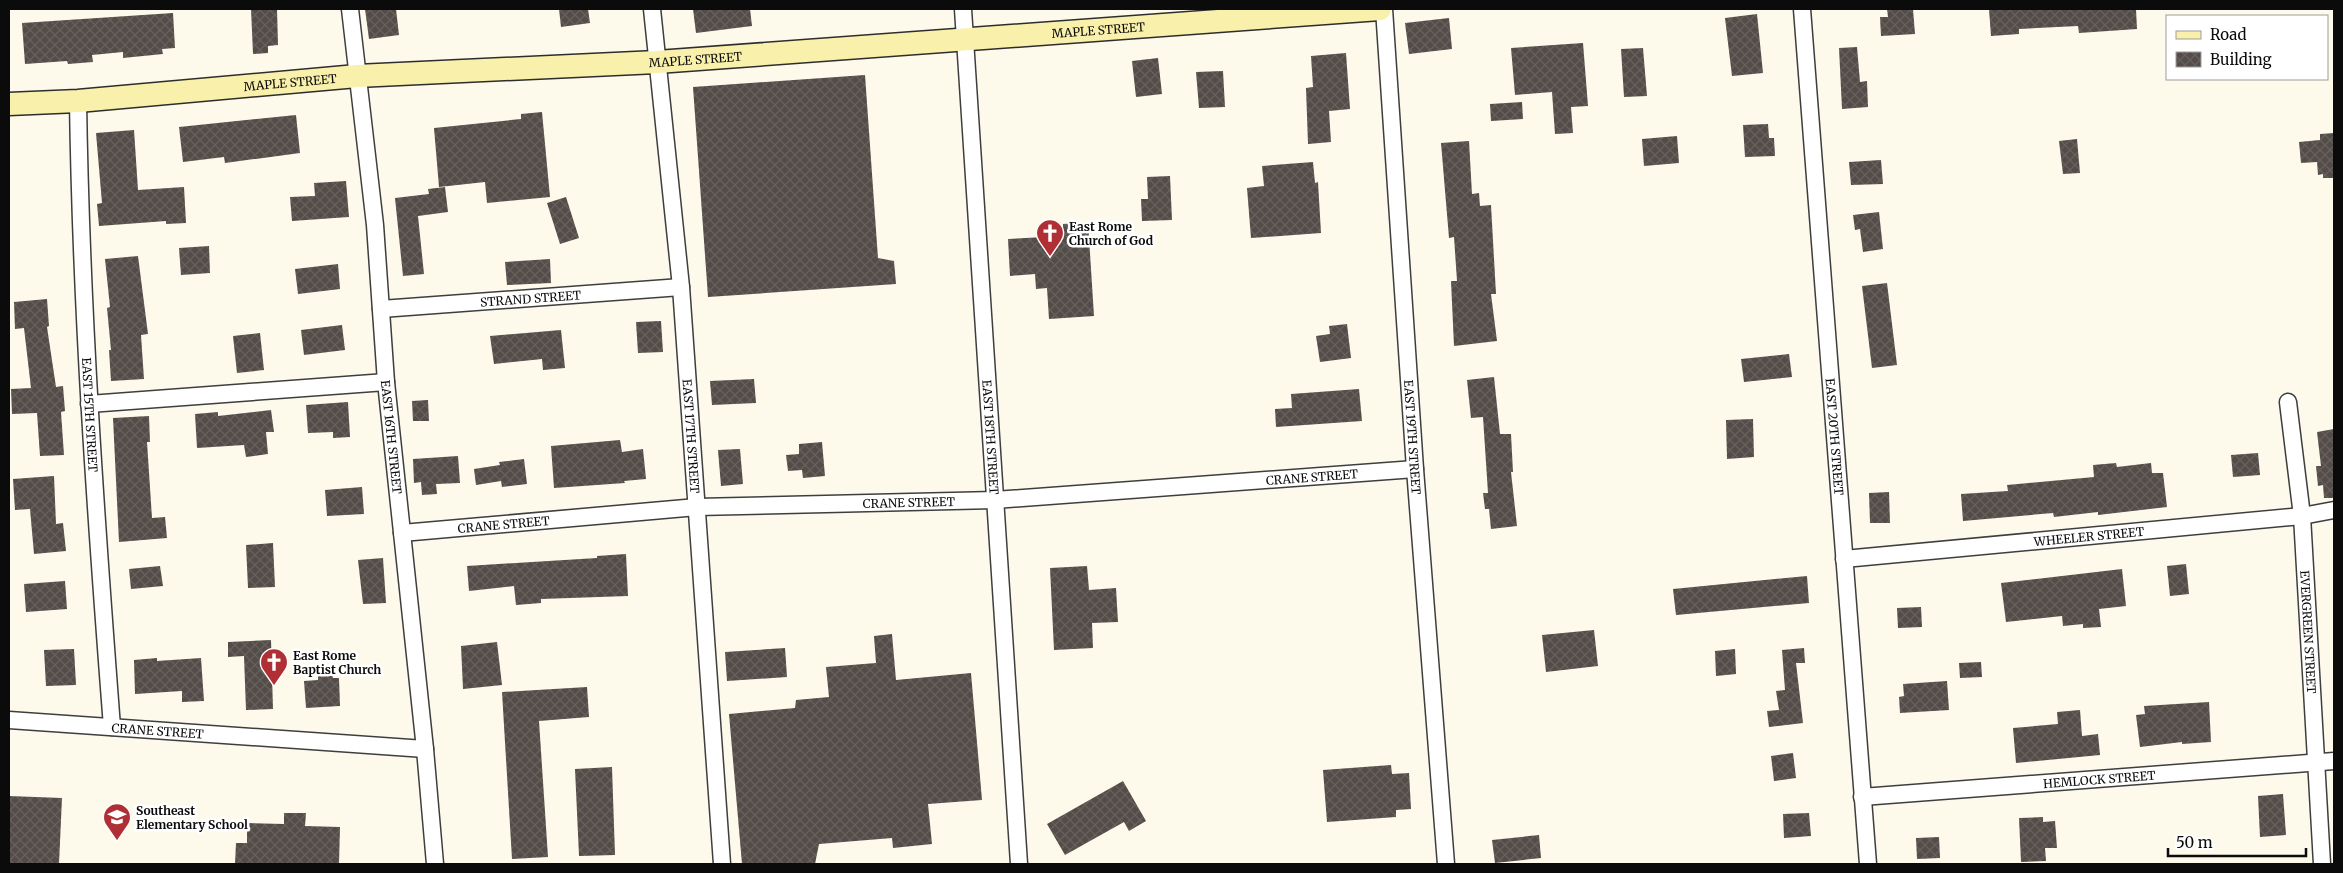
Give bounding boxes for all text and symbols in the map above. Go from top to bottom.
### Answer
legend [2166,15,2328,80]
street label: MAPLE STREET [1051,19,1146,41]
text: Road [2210,25,2246,44]
street label: MAPLE STREET [648,48,743,70]
text: Building [2210,50,2272,69]
street label: MAPLE STREET [243,70,338,94]
church icon: East Rome Church of God [1035,218,1065,257]
place label: East Rome Church of God [1069,219,1154,248]
street label: STRAND STREET [480,287,582,309]
street label: EAST 15TH STREET [79,357,101,473]
street label: EAST 17TH STREET [680,378,703,494]
street label: EAST 20TH STREET [1823,378,1847,496]
street label: EAST 16TH STREET [378,379,405,495]
street label: EAST 18TH STREET [980,379,1002,496]
street label: EAST 19TH STREET [1401,379,1425,496]
street label: CRANE STREET [1265,466,1359,487]
street label: CRANE STREET [863,493,956,511]
street label: CRANE STREET [457,512,551,536]
street label: WHEELER STREET [2032,523,2145,549]
street label: EVERGREEN STREET [2298,570,2320,695]
church icon: East Rome Baptist Church [259,647,289,686]
place label: East Rome Baptist Church [293,648,381,677]
street label: CRANE STREET [111,720,205,741]
street label: HEMLOCK STREET [2043,767,2157,791]
school or university icon: Southeast Elementary School [102,802,132,841]
place label: Southeast Elementary School [136,803,248,832]
scale bar [2168,826,2306,858]
text: 50 m [2176,833,2213,852]

